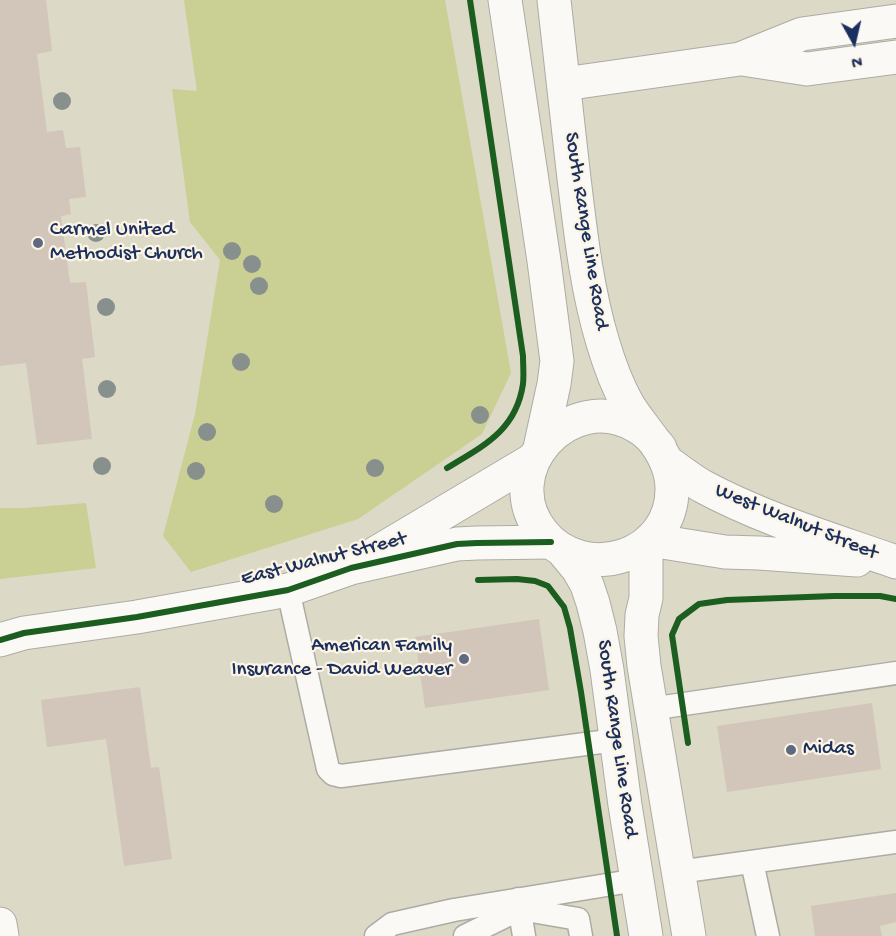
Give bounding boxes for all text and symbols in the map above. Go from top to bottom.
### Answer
north arrow [824,12,884,72]
text: N [850,50,863,70]
street label: South Range Line Road [557,130,613,332]
place label: Carmel United Methodist Church [50,218,203,268]
marker: Carmel United Methodist Church [31,236,45,250]
street label: West Walnut Street [711,479,881,567]
street label: East Walnut Street [239,527,409,593]
place label: American Family Insurance - David Weaver [231,634,452,684]
street label: South Range Line Road [590,638,642,840]
marker: American Family Insurance - David Weaver [457,652,471,666]
place label: Midas [803,737,854,763]
marker: Midas [784,743,798,757]

